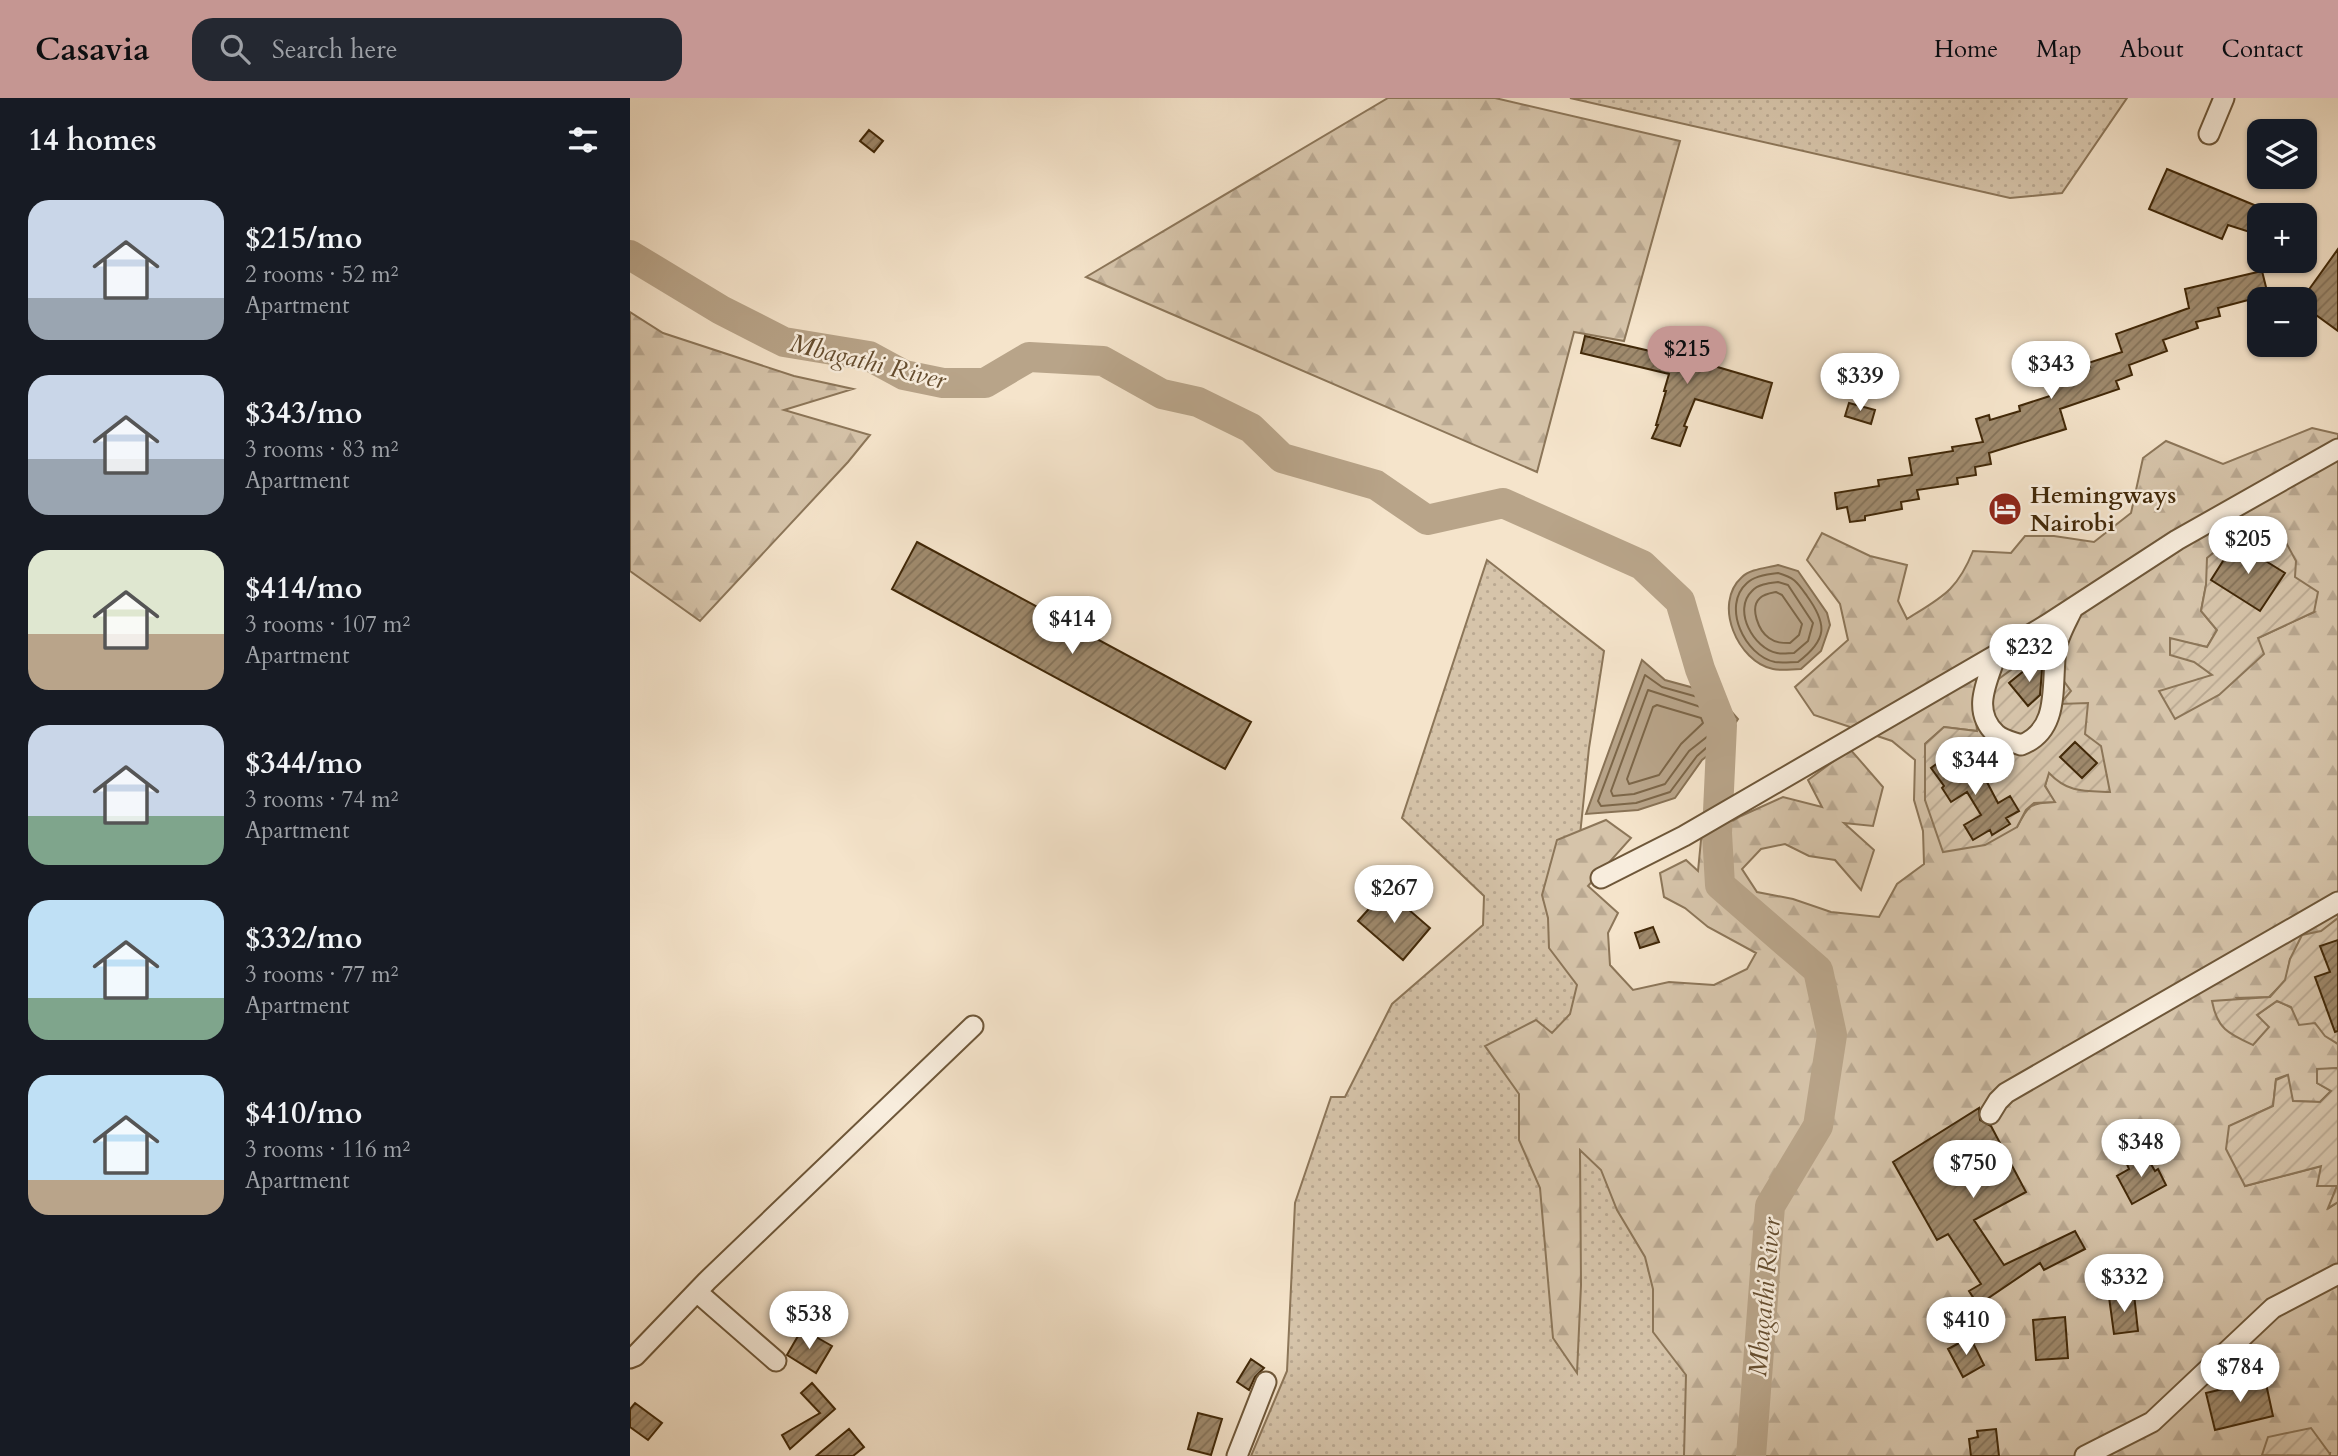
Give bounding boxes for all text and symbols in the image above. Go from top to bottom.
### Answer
search box [192,18,682,81]
text: Casavia [35,27,150,72]
icon: search [216,30,254,68]
text: Search here [272,32,398,67]
text: Home [1934,33,1998,66]
text: Map [2036,33,2082,66]
text: About [2120,33,2184,66]
text: Contact [2222,33,2303,66]
map controls [2247,119,2317,357]
button: layers [2247,119,2317,189]
text: 14 homes [28,120,157,161]
icon: filters [564,121,602,159]
button: + [2247,203,2317,273]
text: $215/mo [245,218,362,259]
icon: home [84,228,168,312]
text: 2 rooms · 52 m² [245,259,398,290]
button: − [2247,287,2317,357]
text: Apartment [245,290,349,321]
water label: Mbagathi River [786,325,951,398]
pin: $215 [1646,327,1728,386]
text: $215 [1663,333,1711,364]
pin: $343 [2010,342,2092,401]
text: $343 [2027,348,2075,379]
pin: $339 [1819,354,1901,413]
text: $339 [1836,360,1884,391]
text: $343/mo [245,393,362,434]
icon: home [84,403,168,487]
text: 3 rooms · 83 m² [245,434,398,465]
text: Apartment [245,465,349,496]
place label: Hemingways Nairobi [2030,479,2176,540]
hotel icon: Hemingways Nairobi [1986,490,2024,528]
pin: $205 [2207,517,2289,576]
text: $205 [2224,523,2272,554]
text: $414/mo [245,568,362,609]
icon: home [84,578,168,662]
pin: $414 [1031,596,1113,656]
text: $414 [1048,603,1096,634]
text: 3 rooms · 107 m² [245,609,410,640]
pin: $232 [1988,624,2070,684]
text: $232 [2005,631,2053,662]
text: Apartment [245,640,349,671]
pin: $344 [1934,738,2016,797]
text: $344/mo [245,743,362,784]
text: $344 [1951,744,1999,775]
icon: home [84,753,168,837]
text: 3 rooms · 74 m² [245,784,398,815]
text: Apartment [245,815,349,846]
pin: $267 [1353,866,1435,925]
text: $267 [1370,872,1418,903]
text: $332/mo [245,918,362,959]
icon: home [84,928,168,1012]
text: 3 rooms · 77 m² [245,959,398,990]
text: Apartment [245,990,349,1021]
text: $410/mo [245,1093,362,1134]
icon: home [84,1103,168,1187]
pin: $348 [2100,1119,2182,1179]
text: $348 [2117,1126,2165,1157]
text: 3 rooms · 116 m² [245,1134,410,1165]
pin: $750 [1932,1140,2014,1200]
text: $750 [1949,1147,1997,1178]
text: Apartment [245,1165,349,1196]
water label: Mbagathi River [1740,1215,1789,1378]
pin: $332 [2083,1254,2165,1314]
text: $332 [2100,1261,2148,1292]
pin: $538 [768,1292,850,1351]
text: $538 [785,1298,833,1329]
pin: $410 [1925,1298,2007,1357]
text: $410 [1942,1304,1990,1335]
pin: $784 [2199,1344,2281,1404]
text: $784 [2216,1351,2264,1382]

